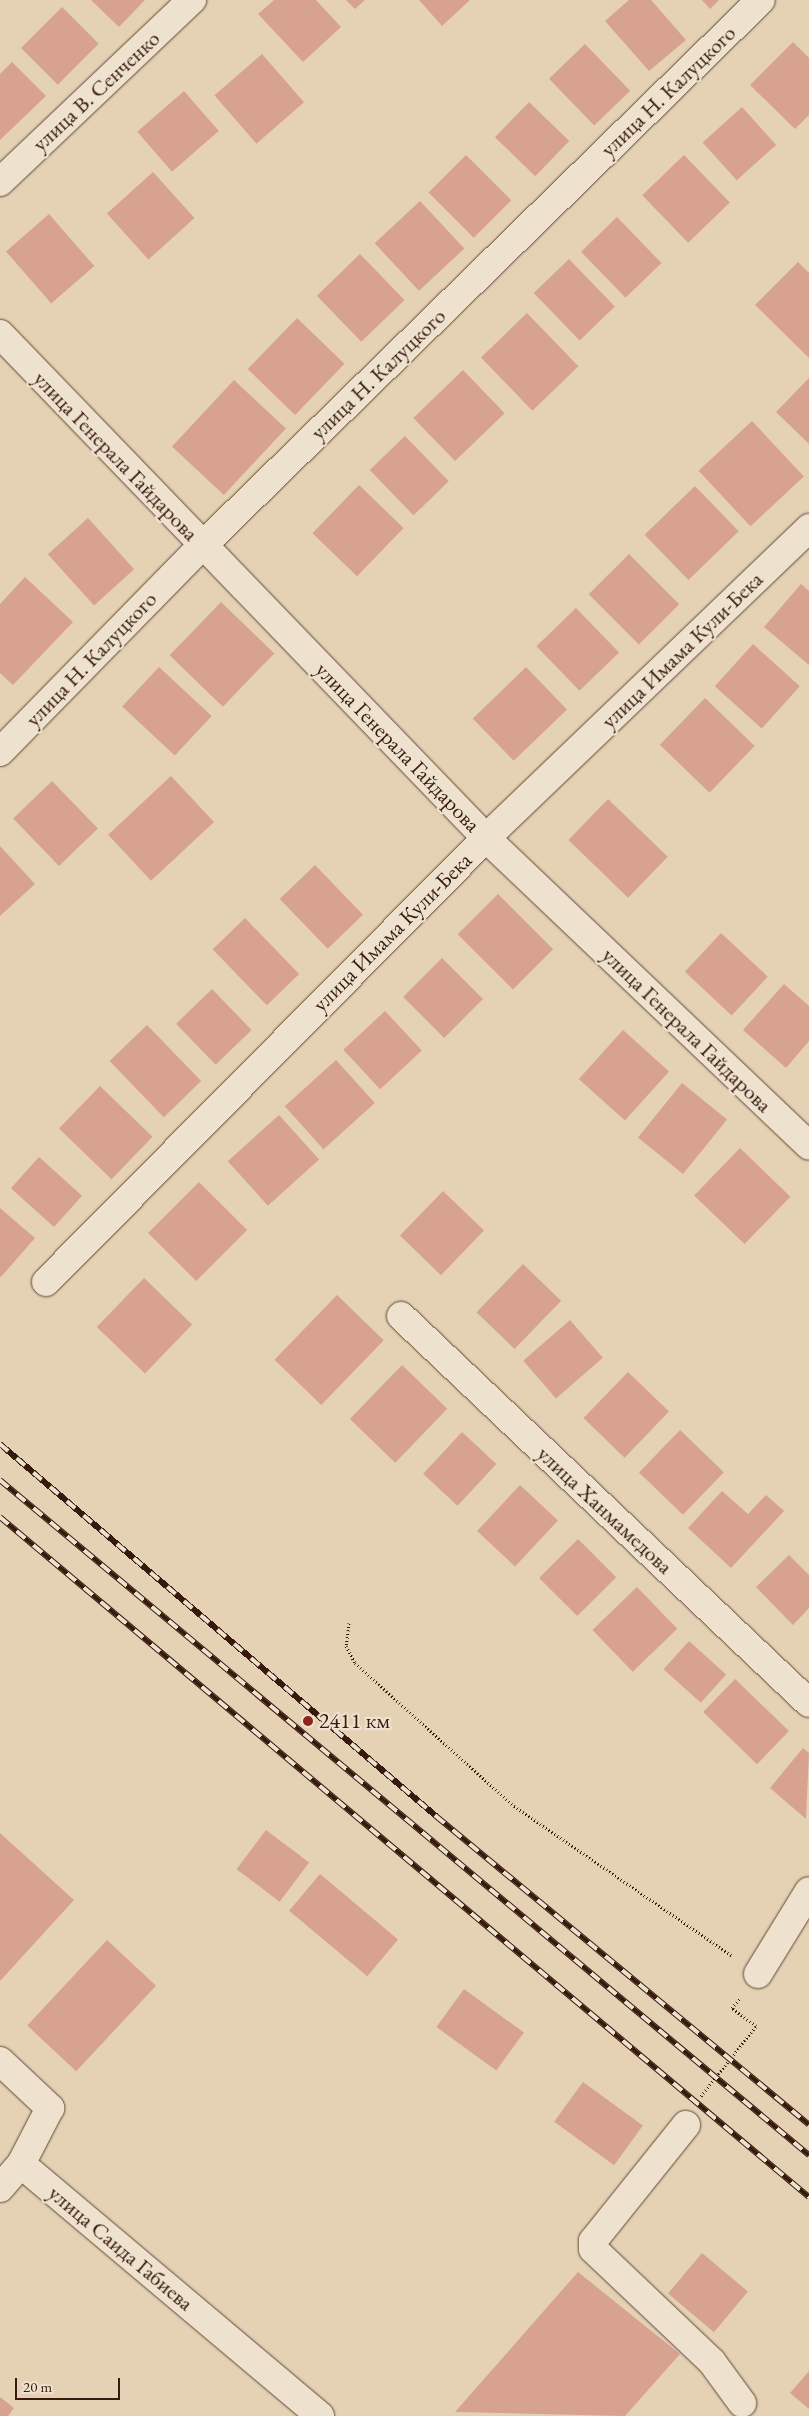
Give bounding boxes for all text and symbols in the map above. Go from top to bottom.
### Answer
street label: улица Н. Калуцкого [595,20,741,162]
street label: улица В. Сенченко [27,25,165,157]
street label: улица Н. Калуцкого [305,303,451,445]
street label: улица Генерала Гайдарова [28,366,204,546]
street label: улица Имама Кули-Бека [596,566,768,734]
street label: улица Н. Калуцкого [20,586,162,732]
street label: улица Генерала Гайдарова [310,657,486,837]
street label: улица Имама Кули-Бека [307,847,477,1017]
street label: улица Генерала Гайдарова [597,942,777,1118]
street label: улица Ханмамедова [532,1441,678,1579]
place label: 2411 км [319,1708,390,1734]
marker: 2411 км [301,1714,315,1728]
street label: улица Саида Габиева [43,2180,199,2316]
scale bar [18,2368,122,2400]
text: 20 m [23,2377,52,2396]

